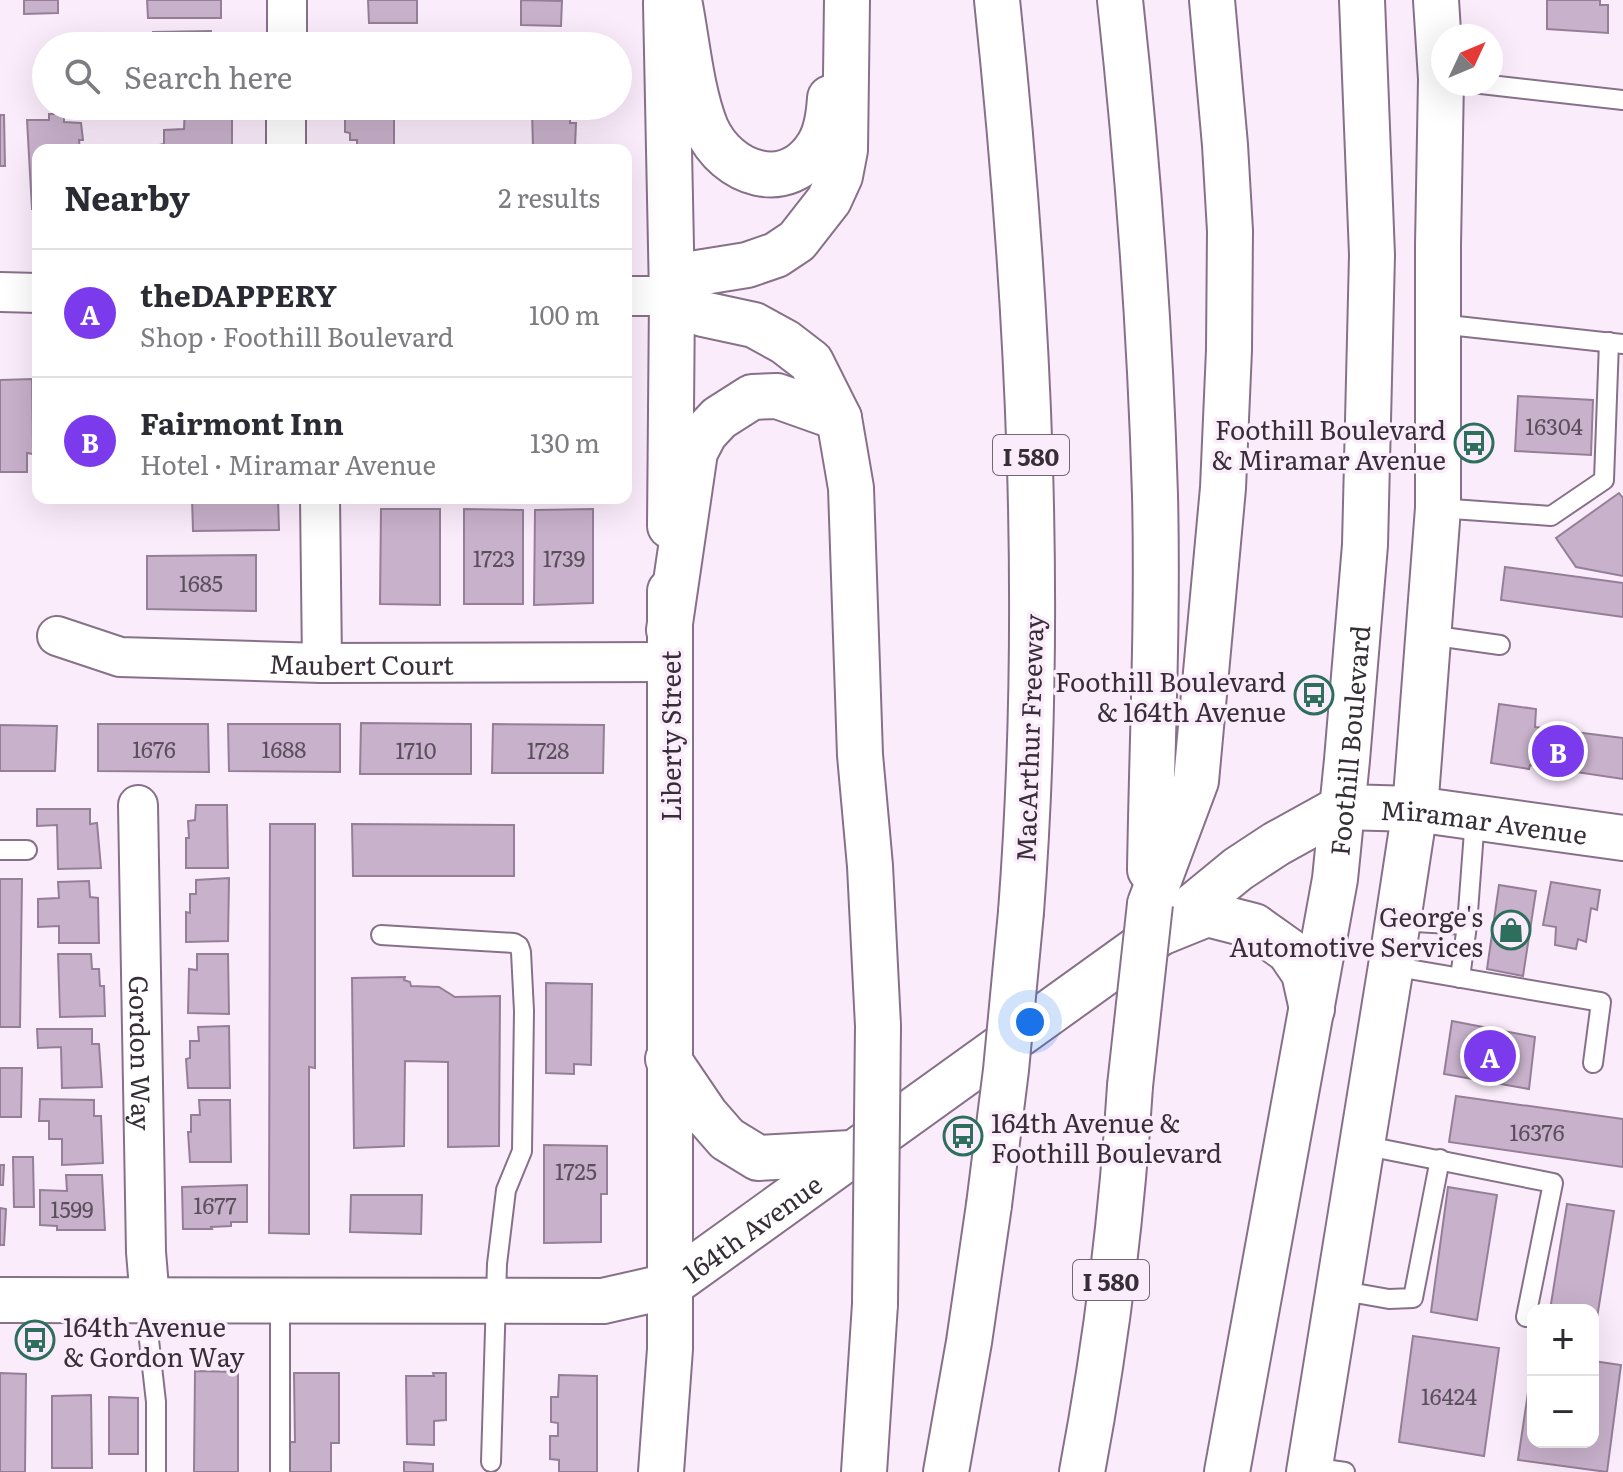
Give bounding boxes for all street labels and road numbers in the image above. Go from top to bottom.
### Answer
road number: I 580 [993,435,1069,475]
street label: MacArthur Freeway [1004,613,1052,863]
street label: Foothill Boulevard [1318,624,1378,857]
street label: Maubert Court [269,642,454,683]
street label: Liberty Street [650,650,689,821]
street label: Miramar Avenue [1380,789,1590,852]
street label: Gordon Way [122,975,163,1131]
street label: 164th Avenue [674,1163,829,1290]
road number: I 580 [1073,1260,1149,1300]

